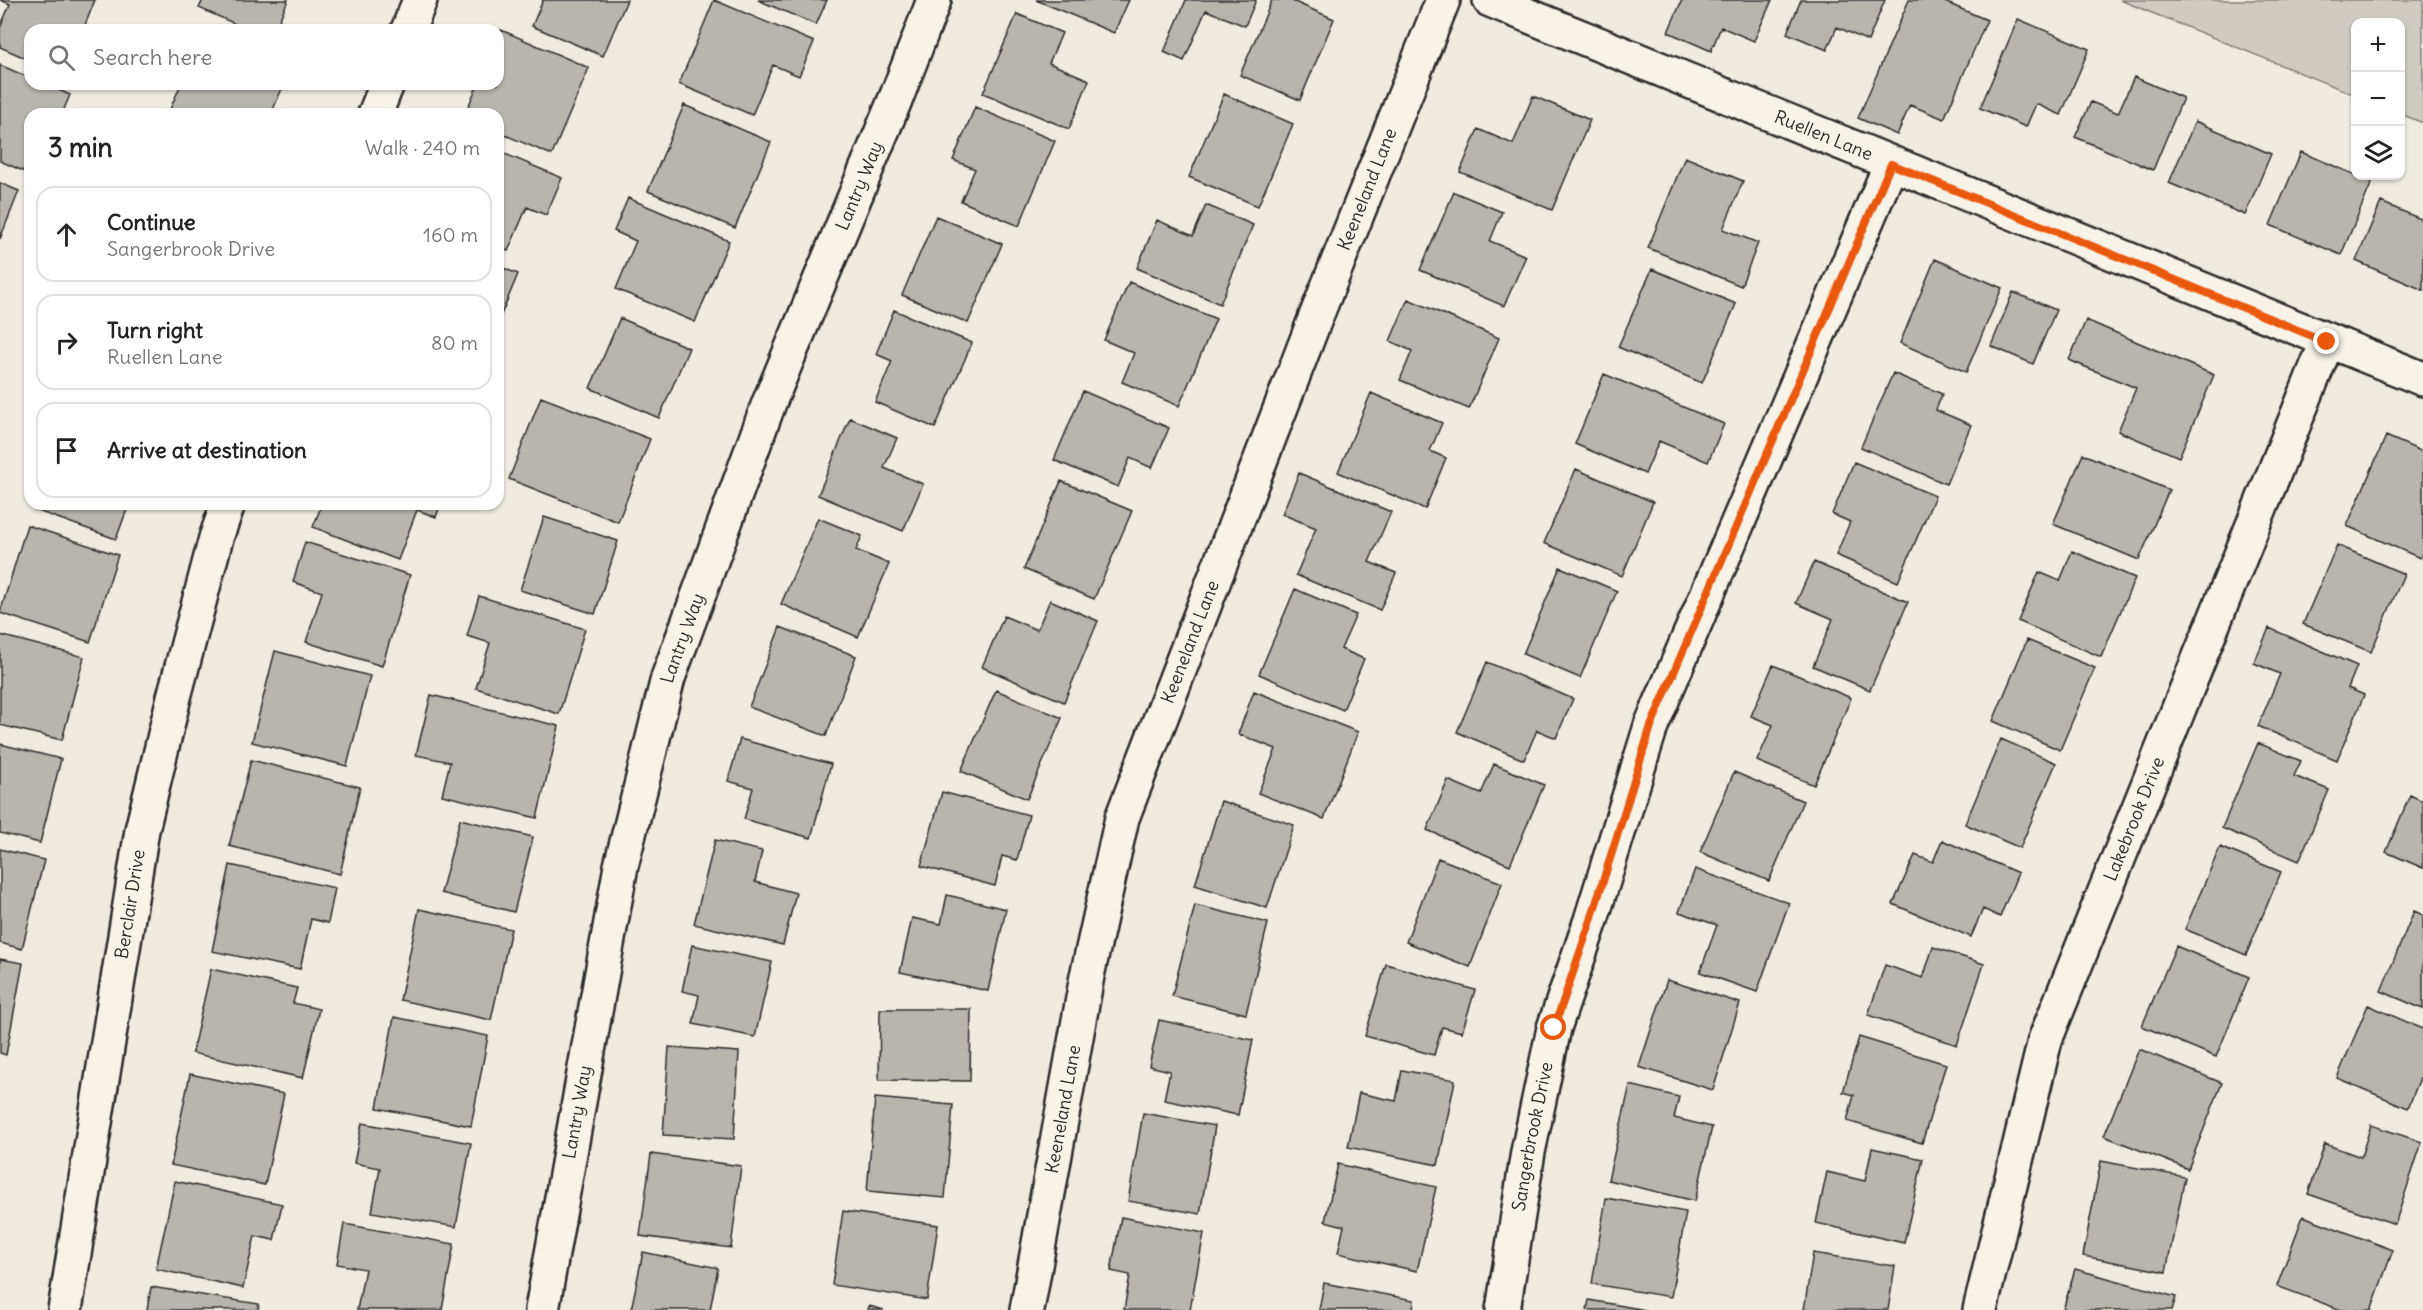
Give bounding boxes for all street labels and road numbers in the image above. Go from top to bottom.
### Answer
street label: Ruellen Lane [1771,105,1876,165]
street label: Keeneland Lane [1332,124,1401,254]
street label: Lantry Way [830,138,888,234]
street label: Keeneland Lane [1155,577,1224,706]
street label: Lantry Way [655,590,709,685]
street label: Lakebrook Drive [2098,753,2169,884]
street label: Berclair Drive [109,848,150,960]
street label: Keeneland Lane [1040,1043,1085,1175]
street label: Sangerbrook Drive [1507,1060,1558,1213]
street label: Lantry Way [557,1064,596,1161]

